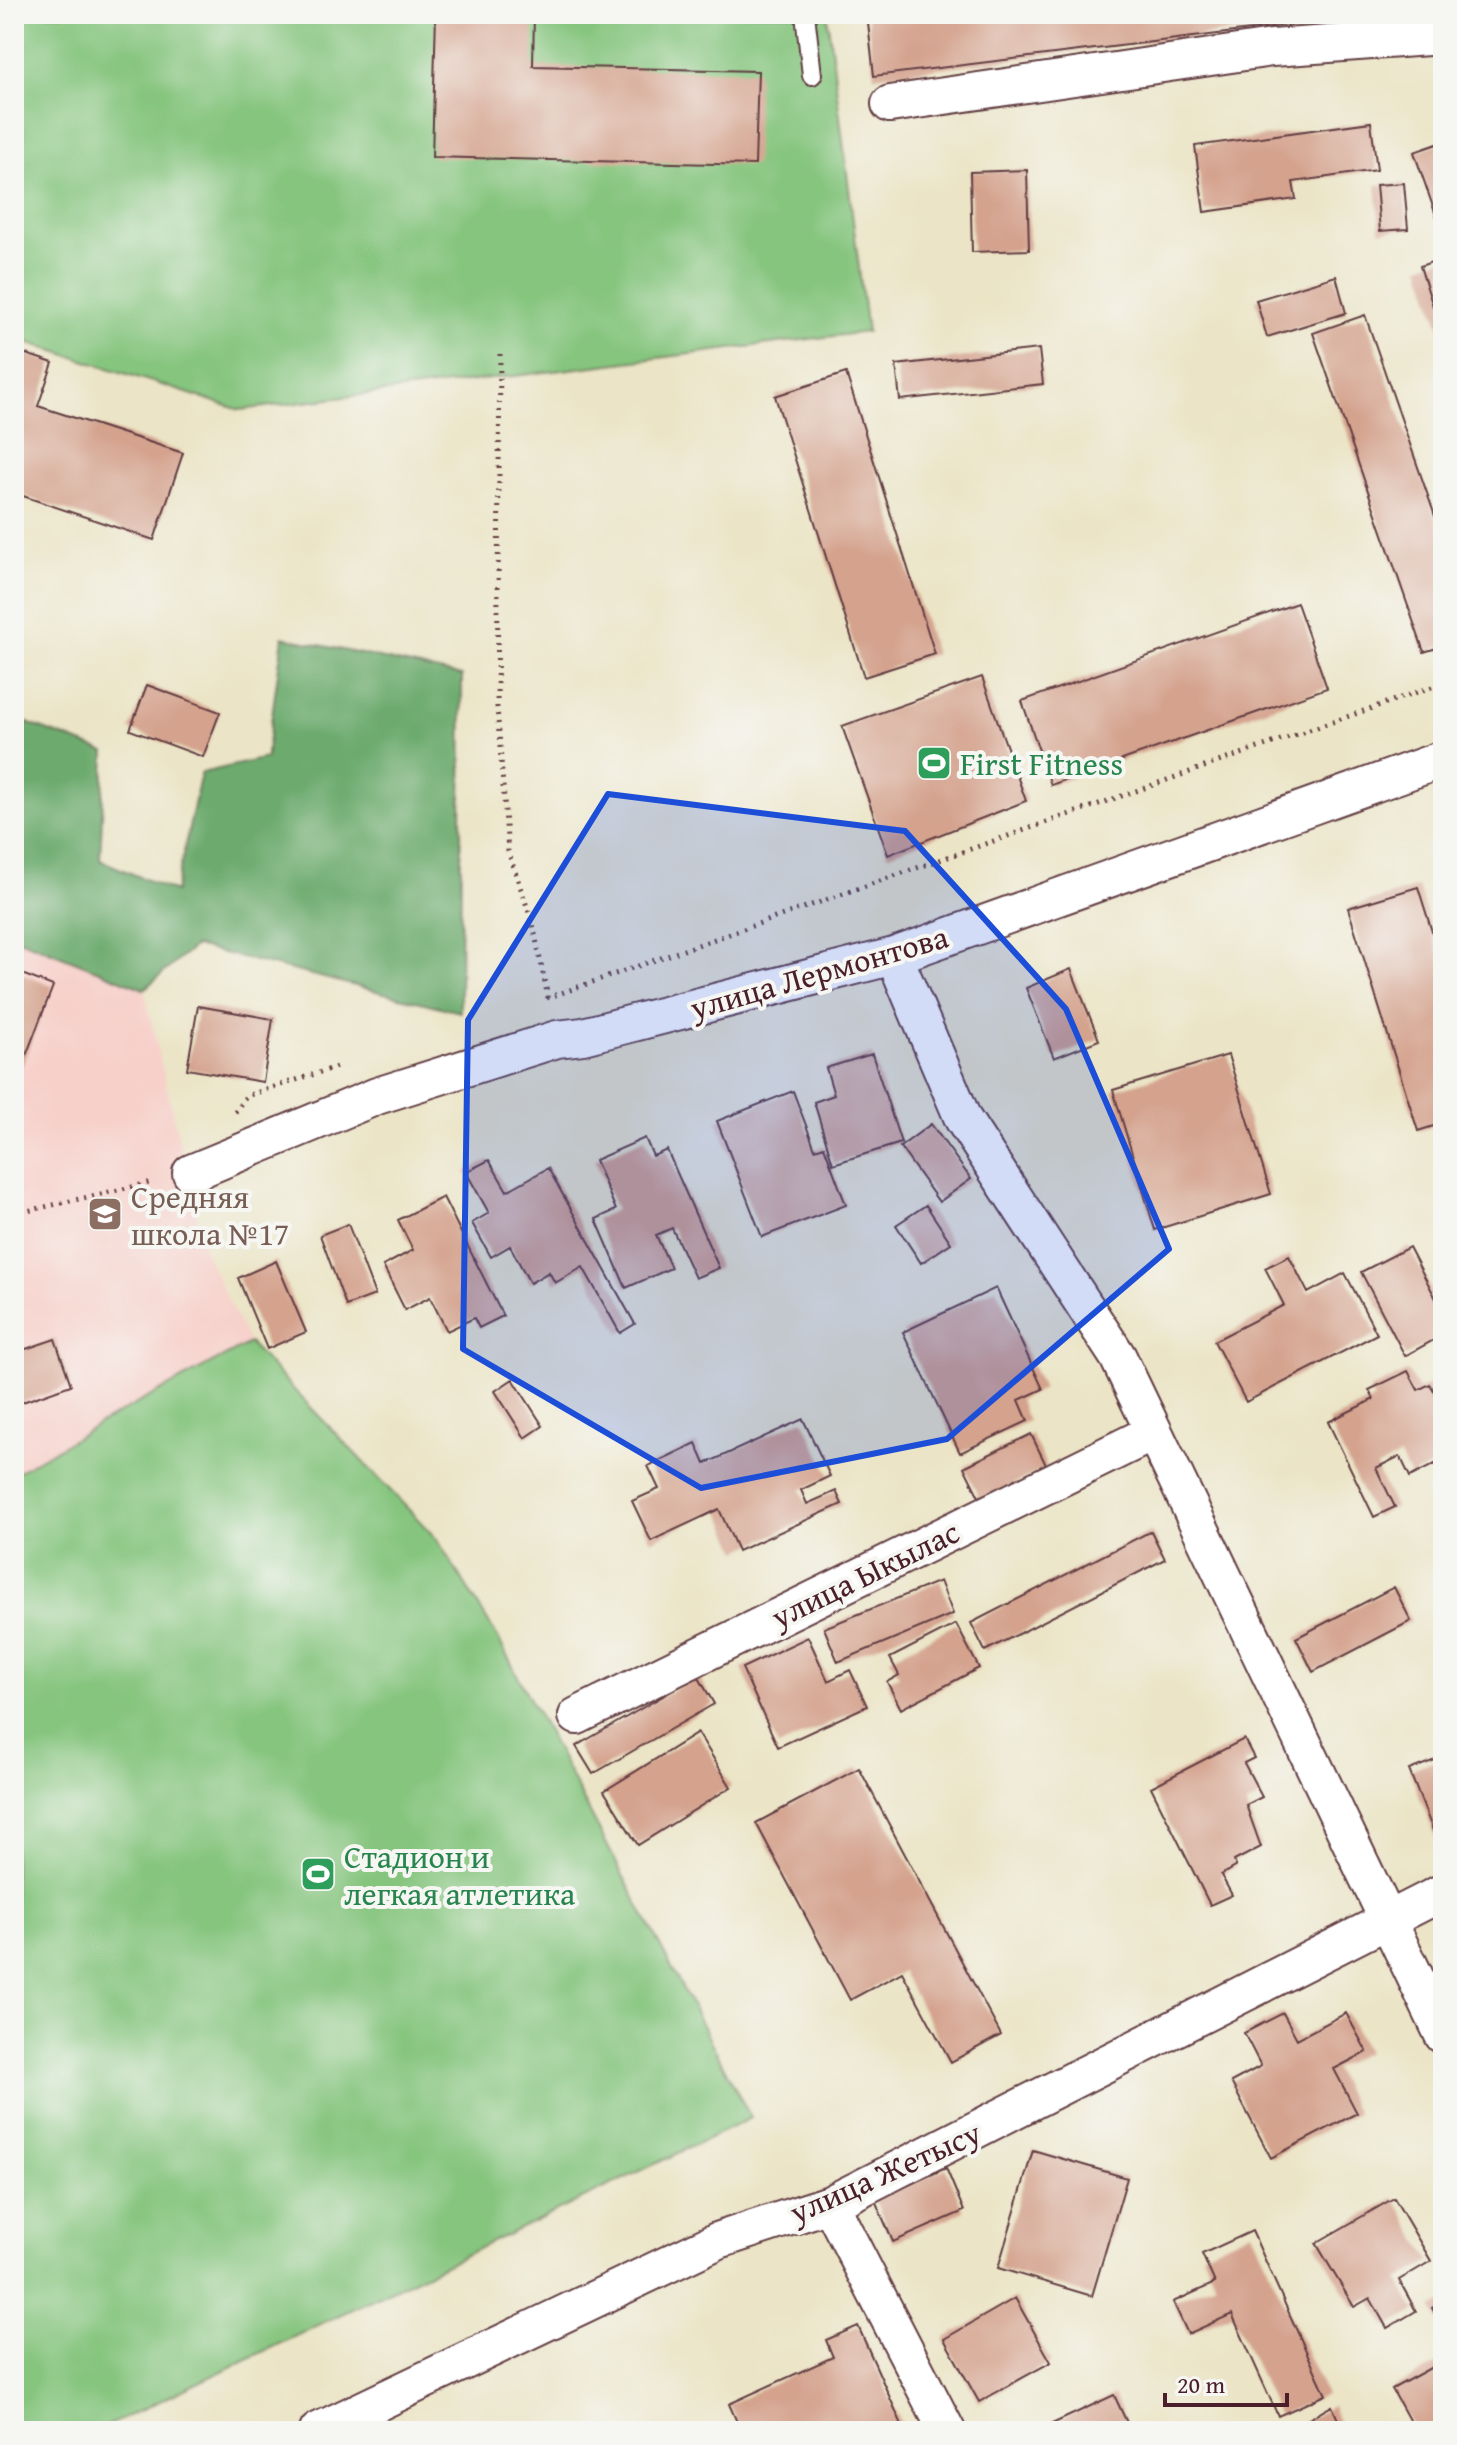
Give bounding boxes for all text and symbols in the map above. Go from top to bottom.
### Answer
place label: First Fitness [960,740,1123,787]
sports icon: First Fitness [915,744,953,782]
street label: улица Лермонтова [684,912,954,1032]
place label: Средняя школа №17 [131,1173,289,1257]
school or university icon: Средняя школа №17 [86,1195,124,1233]
street label: улица Ыкылас [762,1508,967,1640]
place label: Стадион и легкая атлетика [344,1833,576,1917]
sports icon: Стадион и легкая атлетика [299,1855,337,1893]
street label: улица Жетысу [781,2109,988,2236]
scale bar [1165,2357,1287,2407]
text: 20 m [1177,2367,1225,2402]

